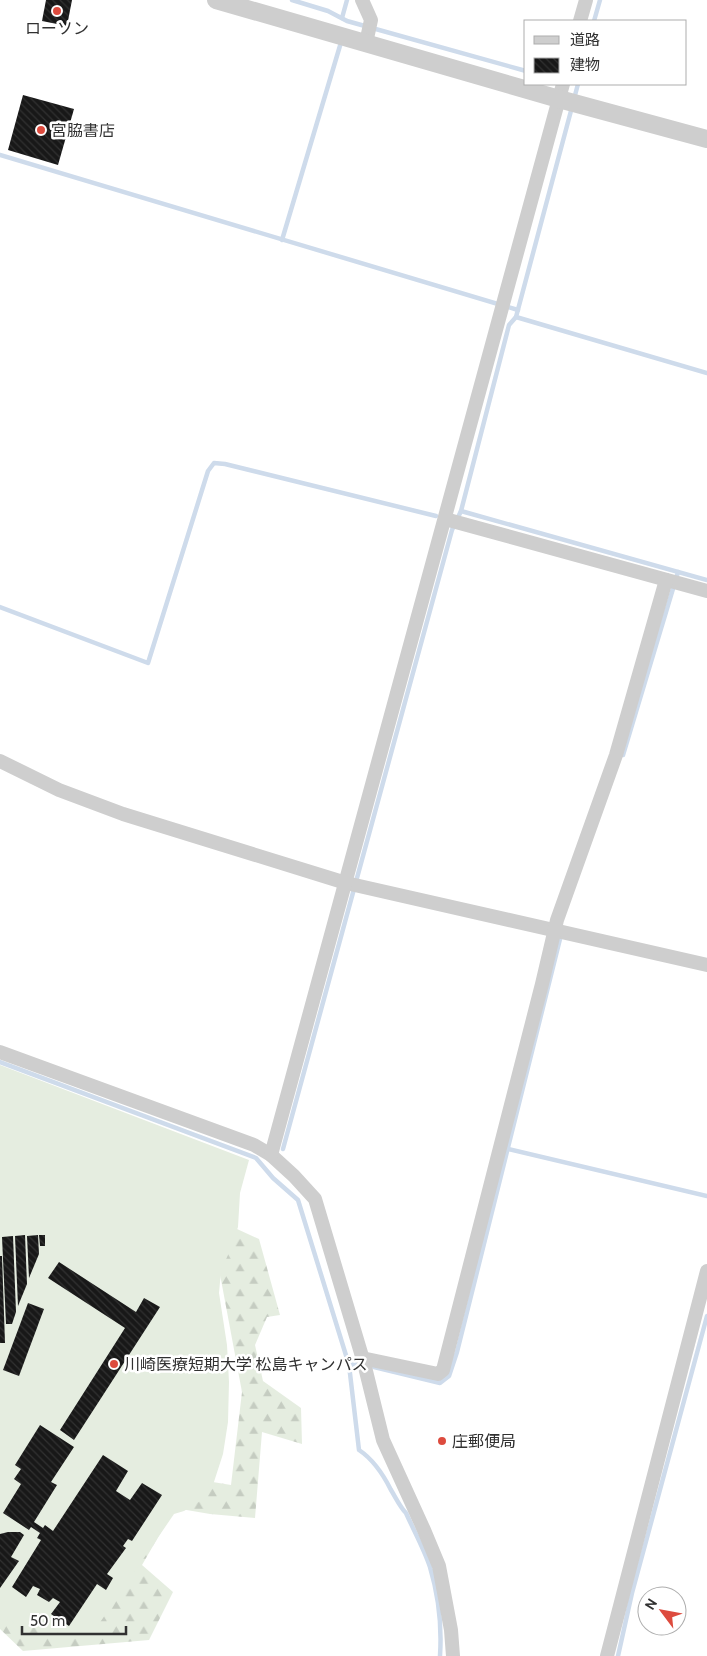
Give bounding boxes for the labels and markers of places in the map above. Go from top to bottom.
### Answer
marker: ローソン [51,5,63,17]
place label: ローソン [25,19,89,38]
place label: 宮脇書店 [51,121,115,140]
marker: 宮脇書店 [35,124,47,136]
place label: 川崎医療短期大学 松島キャンパス [124,1355,368,1374]
marker: 川崎医療短期大学 松島キャンパス [108,1358,120,1370]
place label: 庄郵便局 [452,1432,516,1451]
marker: 庄郵便局 [436,1435,448,1447]

